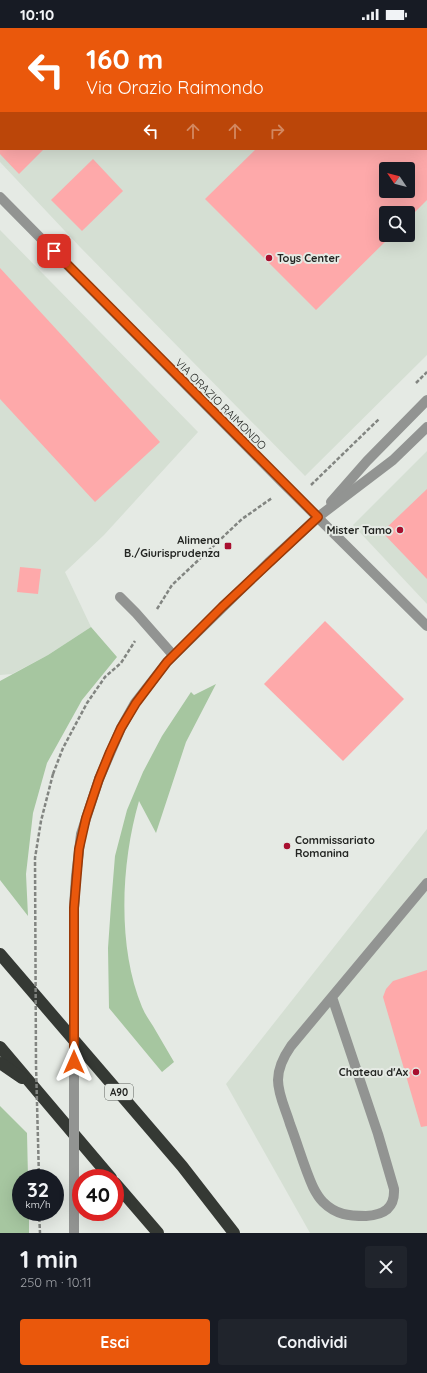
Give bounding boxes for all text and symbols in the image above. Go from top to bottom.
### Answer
text: 10:10 [20,5,54,24]
text: 160 m [86,41,163,76]
icon: left [20,44,72,96]
text: Via Orazio Raimondo [86,76,264,99]
icon: left [140,120,162,142]
icon: ahead [182,120,204,142]
icon: ahead [224,120,246,142]
icon: right [266,120,288,142]
north arrow [379,162,415,198]
map controls [379,162,415,242]
button: search [379,206,415,242]
pin [37,234,71,268]
icon: arrive [43,240,65,262]
place label: Toys Center [277,251,340,265]
marker: Toys Center [264,253,274,263]
street label: VIA ORAZIO RAIMONDO [172,355,270,453]
place label: Mister Tamo [327,523,392,537]
marker: Mister Tamo [395,525,405,535]
place label: Alimena B./Giurisprudenza [124,533,220,560]
marker: Alimena B./Giurisprudenza [223,541,233,551]
place label: Commissariato Romanina [295,833,375,860]
marker: Commissariato Romanina [282,841,292,851]
position arrow [53,1041,95,1083]
place label: Chateau d'Ax [339,1065,409,1079]
marker: Chateau d'Ax [411,1067,421,1077]
road number: A90 [105,1084,133,1100]
speed limit sign: 40 [72,1169,124,1221]
text: 32 [27,1177,49,1202]
text: km/h [25,1198,51,1211]
text: 1 min [20,1244,78,1274]
button: close [365,1246,407,1288]
text: 250 m · 10:11 [20,1274,92,1290]
button: Esci [20,1319,210,1365]
button: Condividi [218,1319,407,1365]

